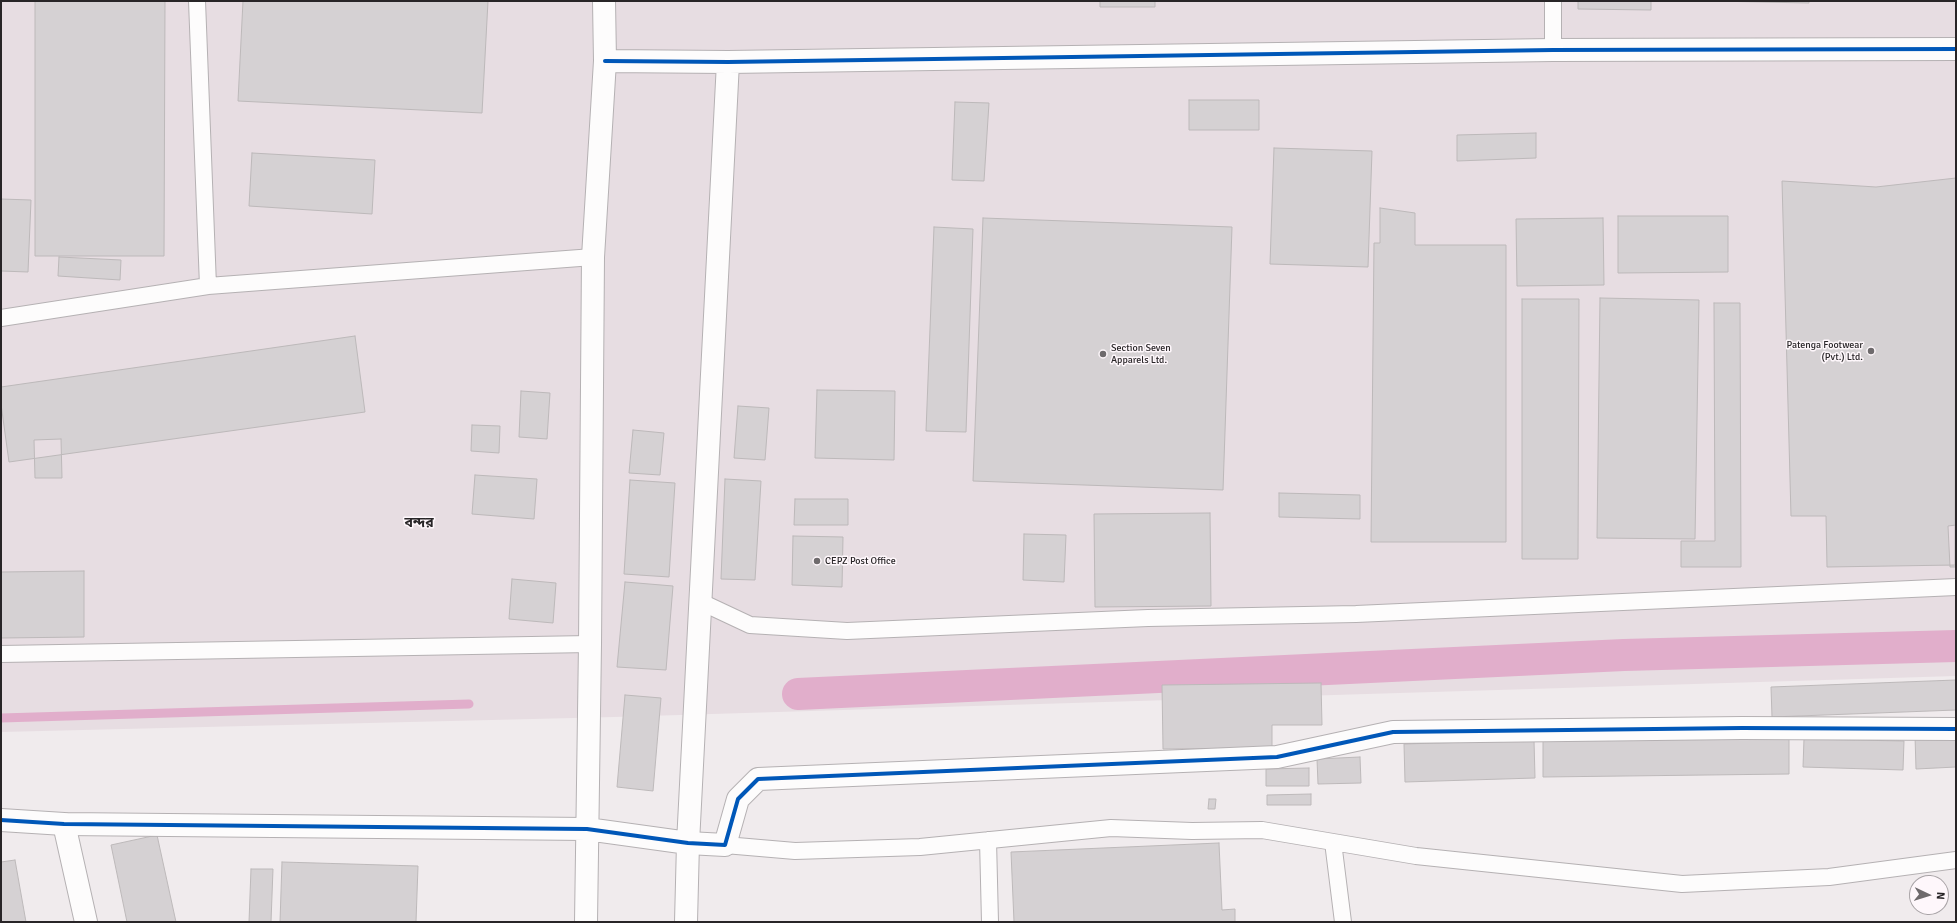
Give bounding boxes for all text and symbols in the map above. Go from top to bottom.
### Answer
place label: Patenga Footwear (Pvt.) Ltd. [1787,339,1863,362]
place label: Section Seven Apparels Ltd. [1111,342,1171,366]
marker: Patenga Footwear (Pvt.) Ltd. [1866,346,1876,356]
marker: Section Seven Apparels Ltd. [1098,349,1108,359]
district label: বন্দর [404,515,434,531]
place label: CEPZ Post Office [825,555,896,567]
marker: CEPZ Post Office [812,556,822,566]
north arrow [1909,875,1949,915]
text: N [1934,892,1947,900]

